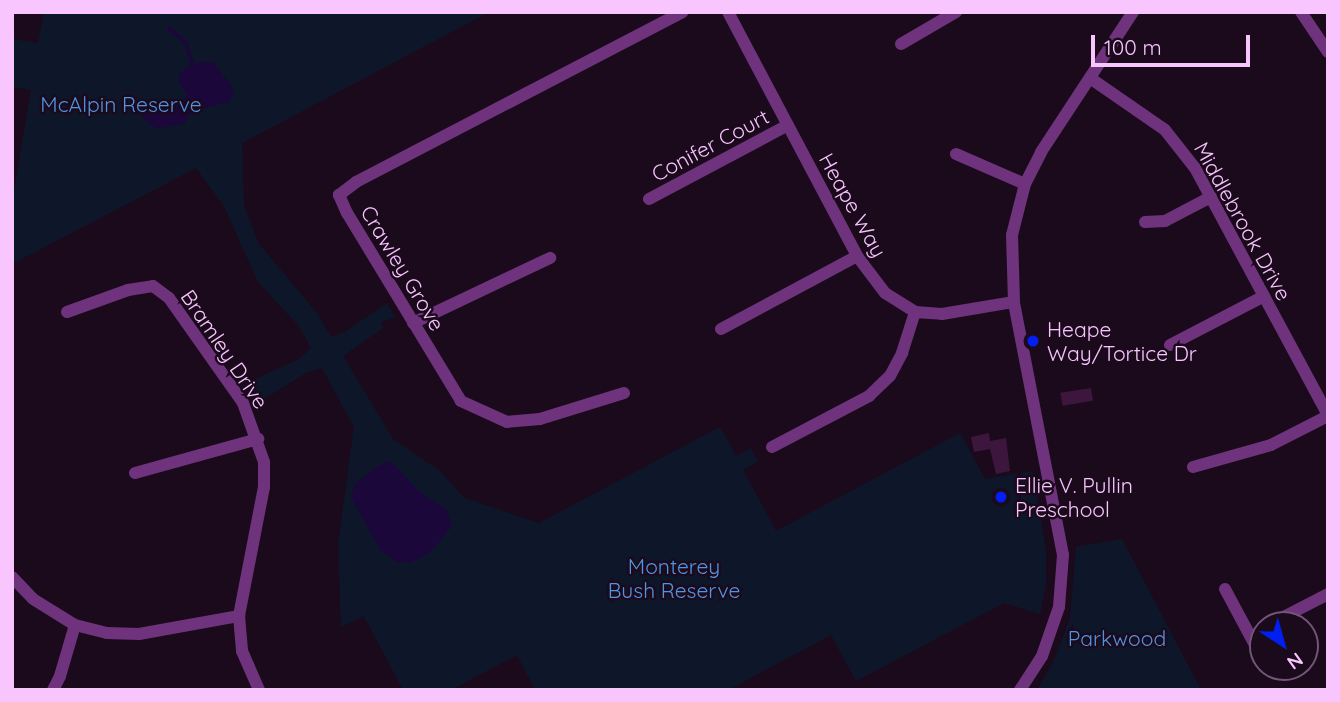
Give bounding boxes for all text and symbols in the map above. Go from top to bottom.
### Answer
scale bar [1095,21,1254,65]
text: 100 m [1104,34,1162,60]
park label: McAlpin Reserve [40,91,202,117]
street label: Conifer Court [647,104,773,186]
street label: Middlebrook Drive [1189,137,1297,305]
street label: Heape Way [814,149,892,261]
street label: Crawley Grove [356,201,450,335]
street label: Bramley Drive [176,285,274,413]
place label: Heape Way/Tortice Dr [1047,316,1197,366]
marker: Heape Way/Tortice Dr [1025,333,1041,349]
place label: Ellie V. Pullin Preschool [1015,472,1133,522]
marker: Ellie V. Pullin Preschool [993,489,1009,505]
park label: Monterey Bush Reserve [608,553,740,603]
north arrow [1249,611,1319,681]
park label: Parkwood [1068,625,1166,651]
text: N [1282,648,1308,675]

